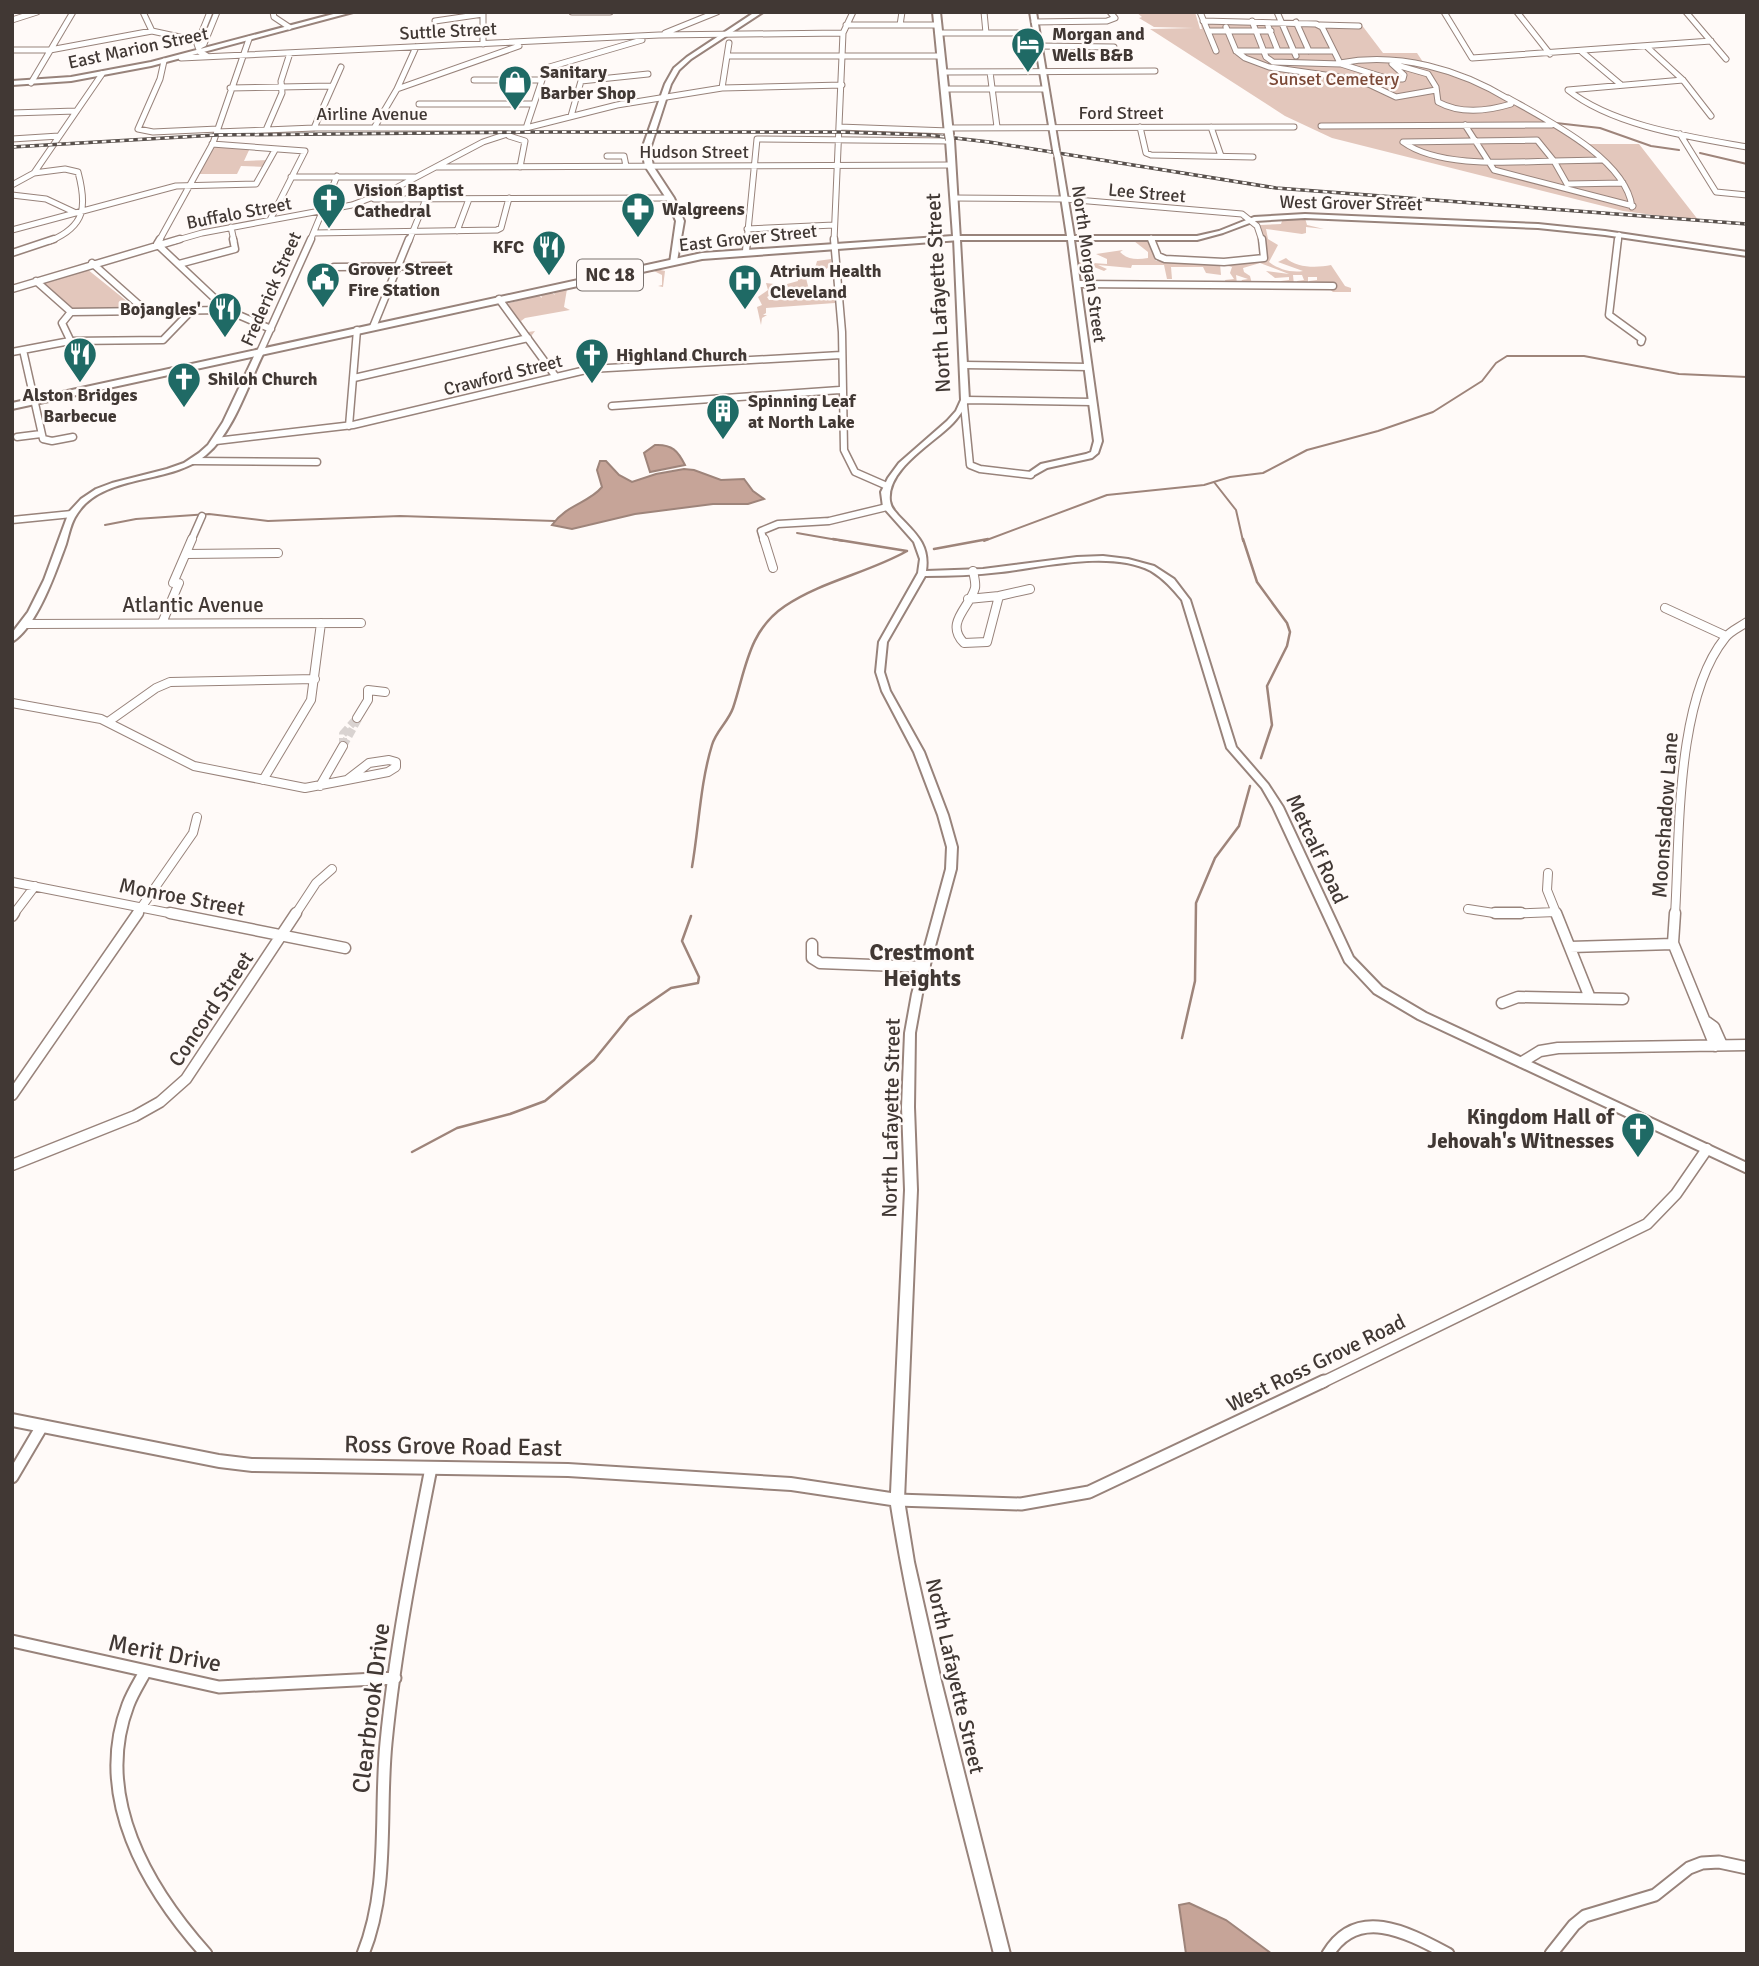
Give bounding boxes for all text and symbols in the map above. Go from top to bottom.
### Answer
street label: Suttle Street [399,17,497,45]
street label: East Marion Street [66,22,210,74]
place label: Morgan and Wells B&B [1052,23,1145,66]
hotel icon: Morgan and Wells B&B [1009,25,1047,74]
place label: Sanitary Barber Shop [540,61,636,104]
shop icon: Sanitary Barber Shop [496,63,534,112]
park label: Sunset Cemetery [1269,68,1400,90]
street label: Ford Street [1078,102,1164,124]
street label: Airline Avenue [316,103,428,125]
street label: Hudson Street [639,141,749,163]
place label: Vision Baptist Cathedral [354,179,464,222]
street label: Lee Street [1107,179,1187,207]
church icon: Vision Baptist Cathedral [310,181,348,230]
street label: North Morgan Street [1067,184,1111,344]
pharmacy icon: Walgreens [619,190,657,239]
street label: West Grover Street [1279,191,1423,215]
street label: Buffalo Street [185,192,293,234]
street label: North Lafayette Street [920,192,956,394]
place label: Walgreens [662,198,745,220]
street label: East Grover Street [678,220,818,256]
street label: Frederick Street [236,228,306,350]
restaurant icon: KFC [530,228,568,277]
place label: KFC [492,236,524,258]
place label: Grover Street Fire Station [348,258,453,301]
public building icon: Grover Street Fire Station [304,260,342,309]
road number: NC 18 [577,260,643,290]
place label: Atrium Health Cleveland [770,260,882,303]
hospital icon: Atrium Health Cleveland [726,262,764,311]
restaurant icon: Bojangles' [206,290,244,339]
place label: Bojangles' [120,298,201,320]
restaurant icon: Alston Bridges Barbecue [61,335,99,384]
church icon: Highland Church [573,336,611,385]
place label: Highland Church [616,344,748,366]
street label: Crawford Street [441,350,565,400]
church icon: Shiloh Church [165,360,203,409]
place label: Shiloh Church [208,368,318,390]
place label: Alston Bridges Barbecue [23,384,137,427]
place label: Spinning Leaf at North Lake [748,390,857,433]
building icon: Spinning Leaf at North Lake [704,392,742,441]
street label: Atlantic Avenue [122,592,264,618]
street label: Moonshadow Lane [1646,731,1684,899]
street label: Metcalf Road [1280,790,1354,908]
street label: Monroe Street [117,872,247,922]
district label: Crestmont Heights [870,938,975,993]
street label: Concord Street [163,946,259,1072]
street label: North Lafayette Street [876,1018,906,1218]
place label: Kingdom Hall of Jehovah's Witnesses [1427,1104,1615,1154]
church icon: Kingdom Hall of Jehovah's Witnesses [1619,1110,1657,1159]
street label: West Ross Grove Road [1222,1308,1410,1418]
street label: Ross Grove Road East [344,1429,562,1463]
street label: North Lafayette Street [920,1576,990,1776]
street label: Clearbrook Drive [346,1621,396,1795]
street label: Merit Drive [106,1627,224,1679]

